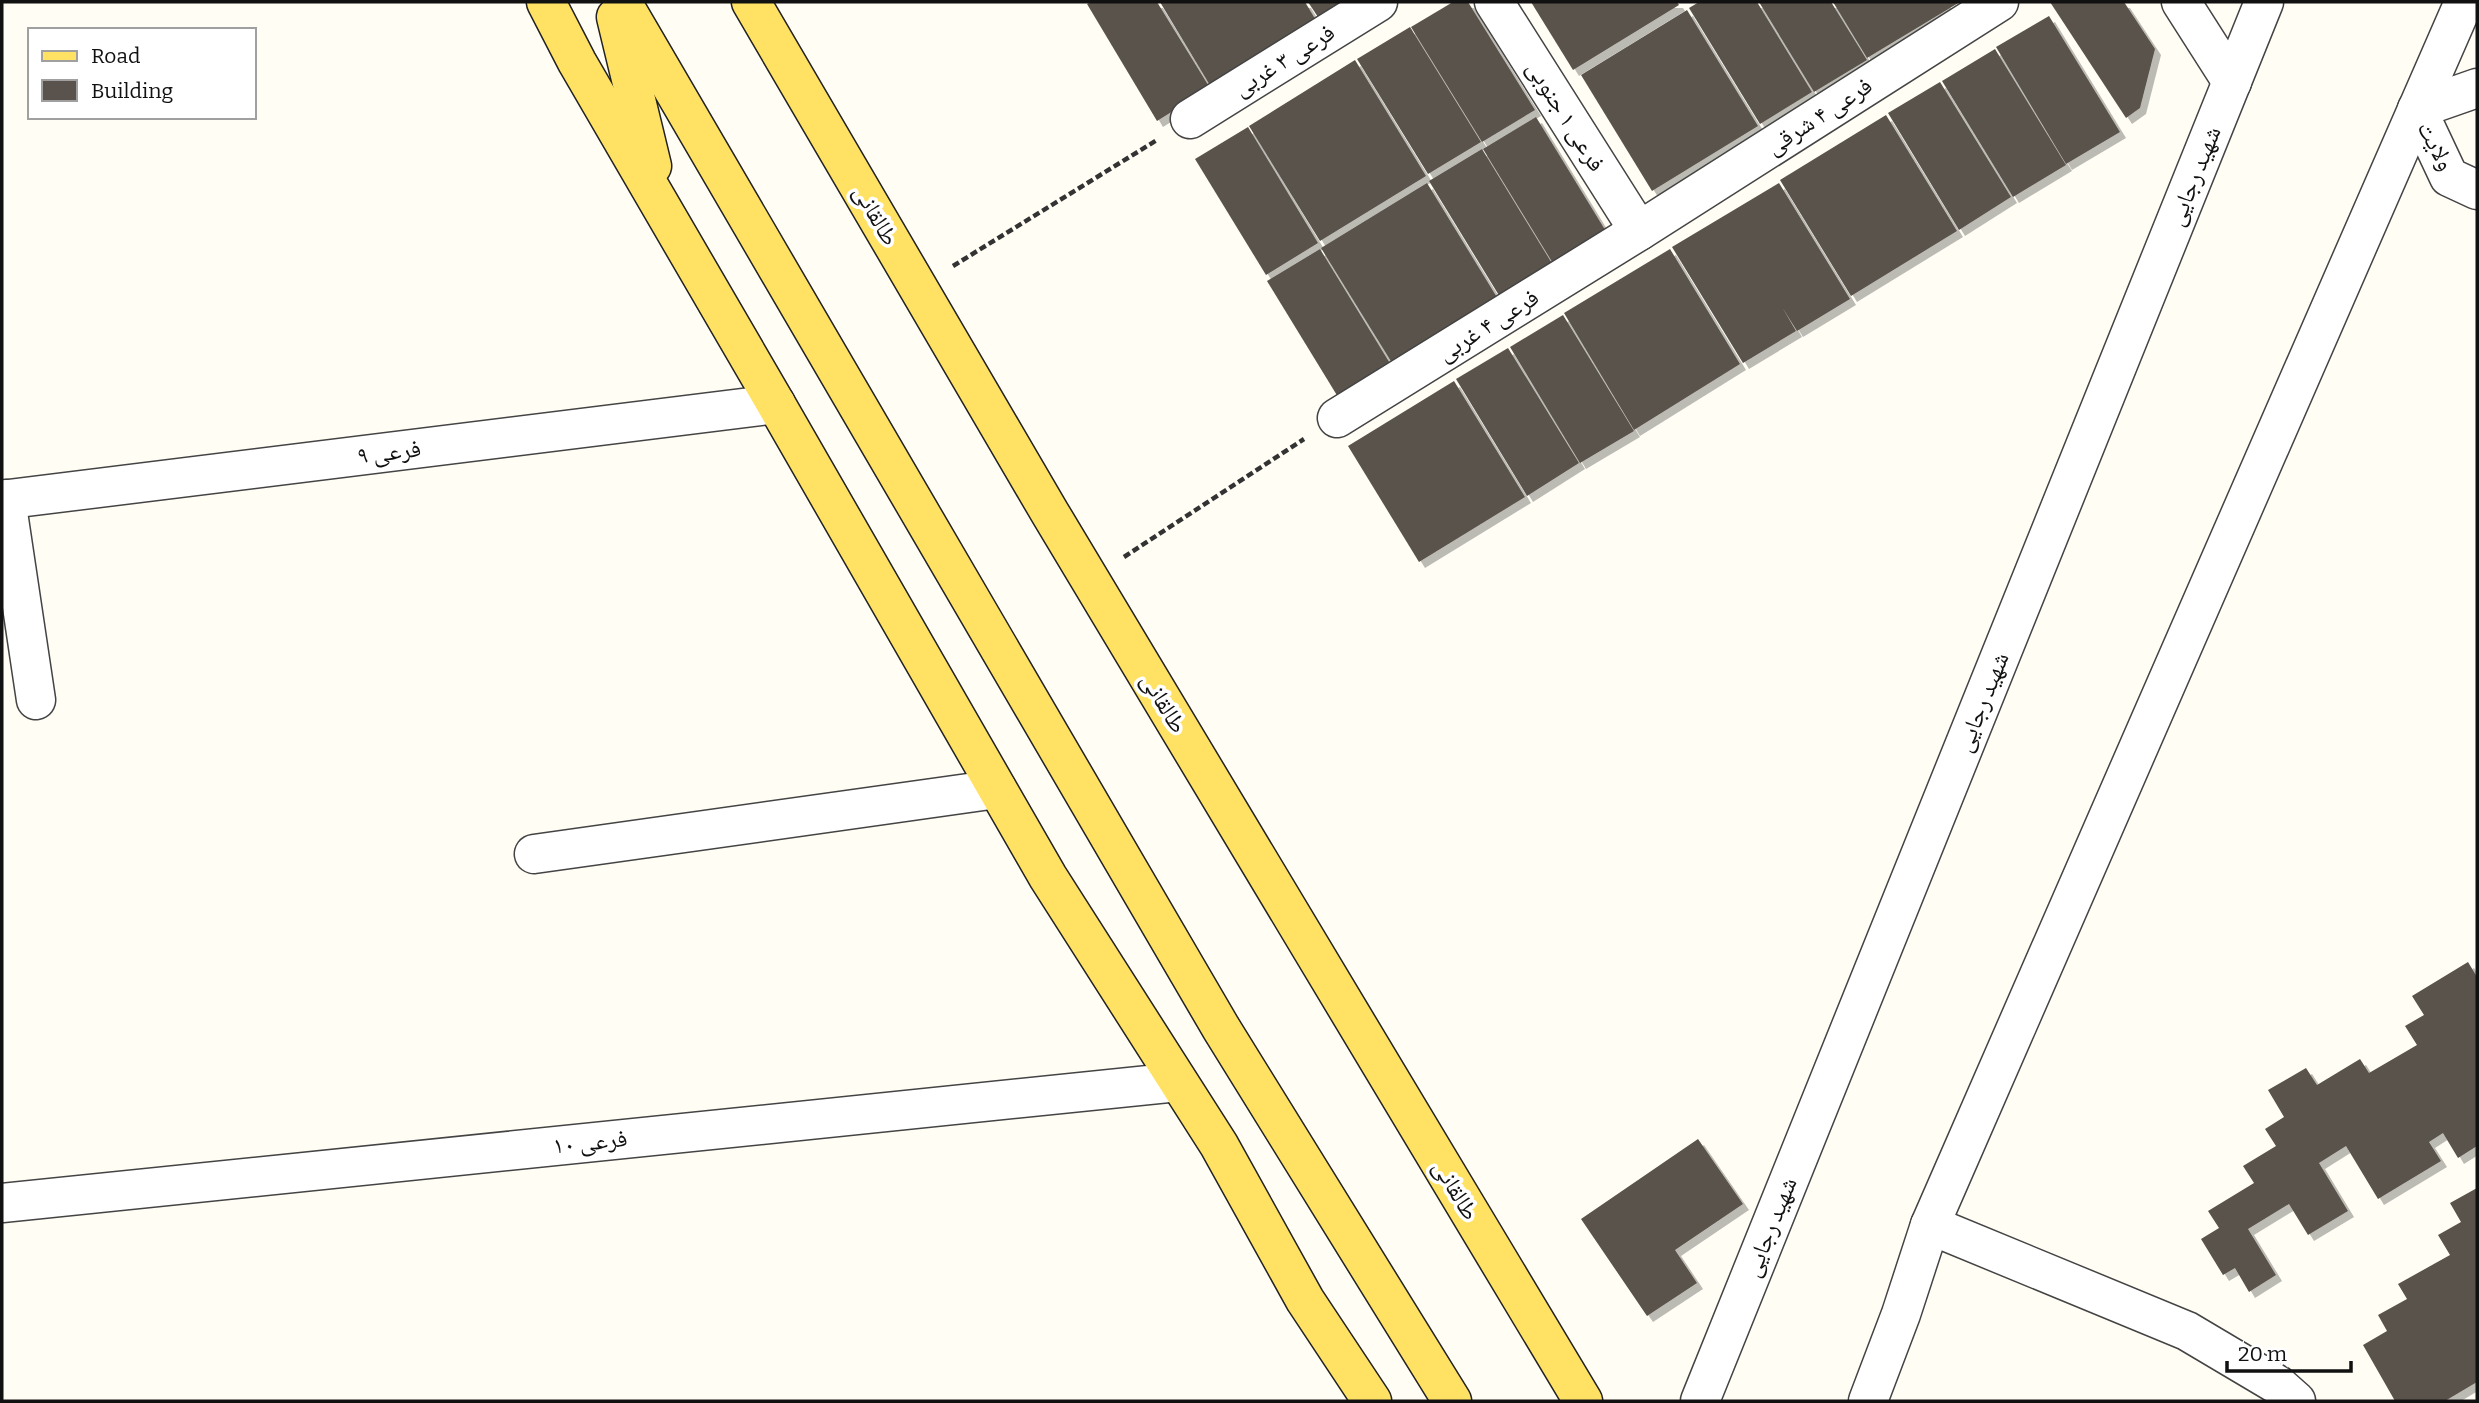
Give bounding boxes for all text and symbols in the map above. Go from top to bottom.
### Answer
street label: فرعی ۳ غربی [1228,18,1340,102]
legend [28,28,256,119]
text: Road [91,43,140,69]
street label: فرعی ۱ جنوبی [1521,55,1611,177]
street label: فرعی ۴ شرقی [1761,71,1877,161]
text: Building [91,78,174,104]
street label: ولایت [2412,117,2460,175]
street label: شهید رجایی [2161,122,2227,230]
street label: طالقانی [848,180,904,250]
street label: فرعی ۴ غربی [1432,283,1544,367]
street label: فرعی ۹ [356,434,422,470]
street label: شهید رجایی [1949,648,2015,756]
street label: طالقانی [1135,668,1193,738]
street label: فرعی ۱۰ [551,1124,629,1160]
street label: طالقانی [1427,1155,1485,1225]
street label: شهید رجایی [1737,1173,1803,1281]
scale bar [2227,1330,2351,1374]
text: 20 m [2238,1341,2287,1367]

